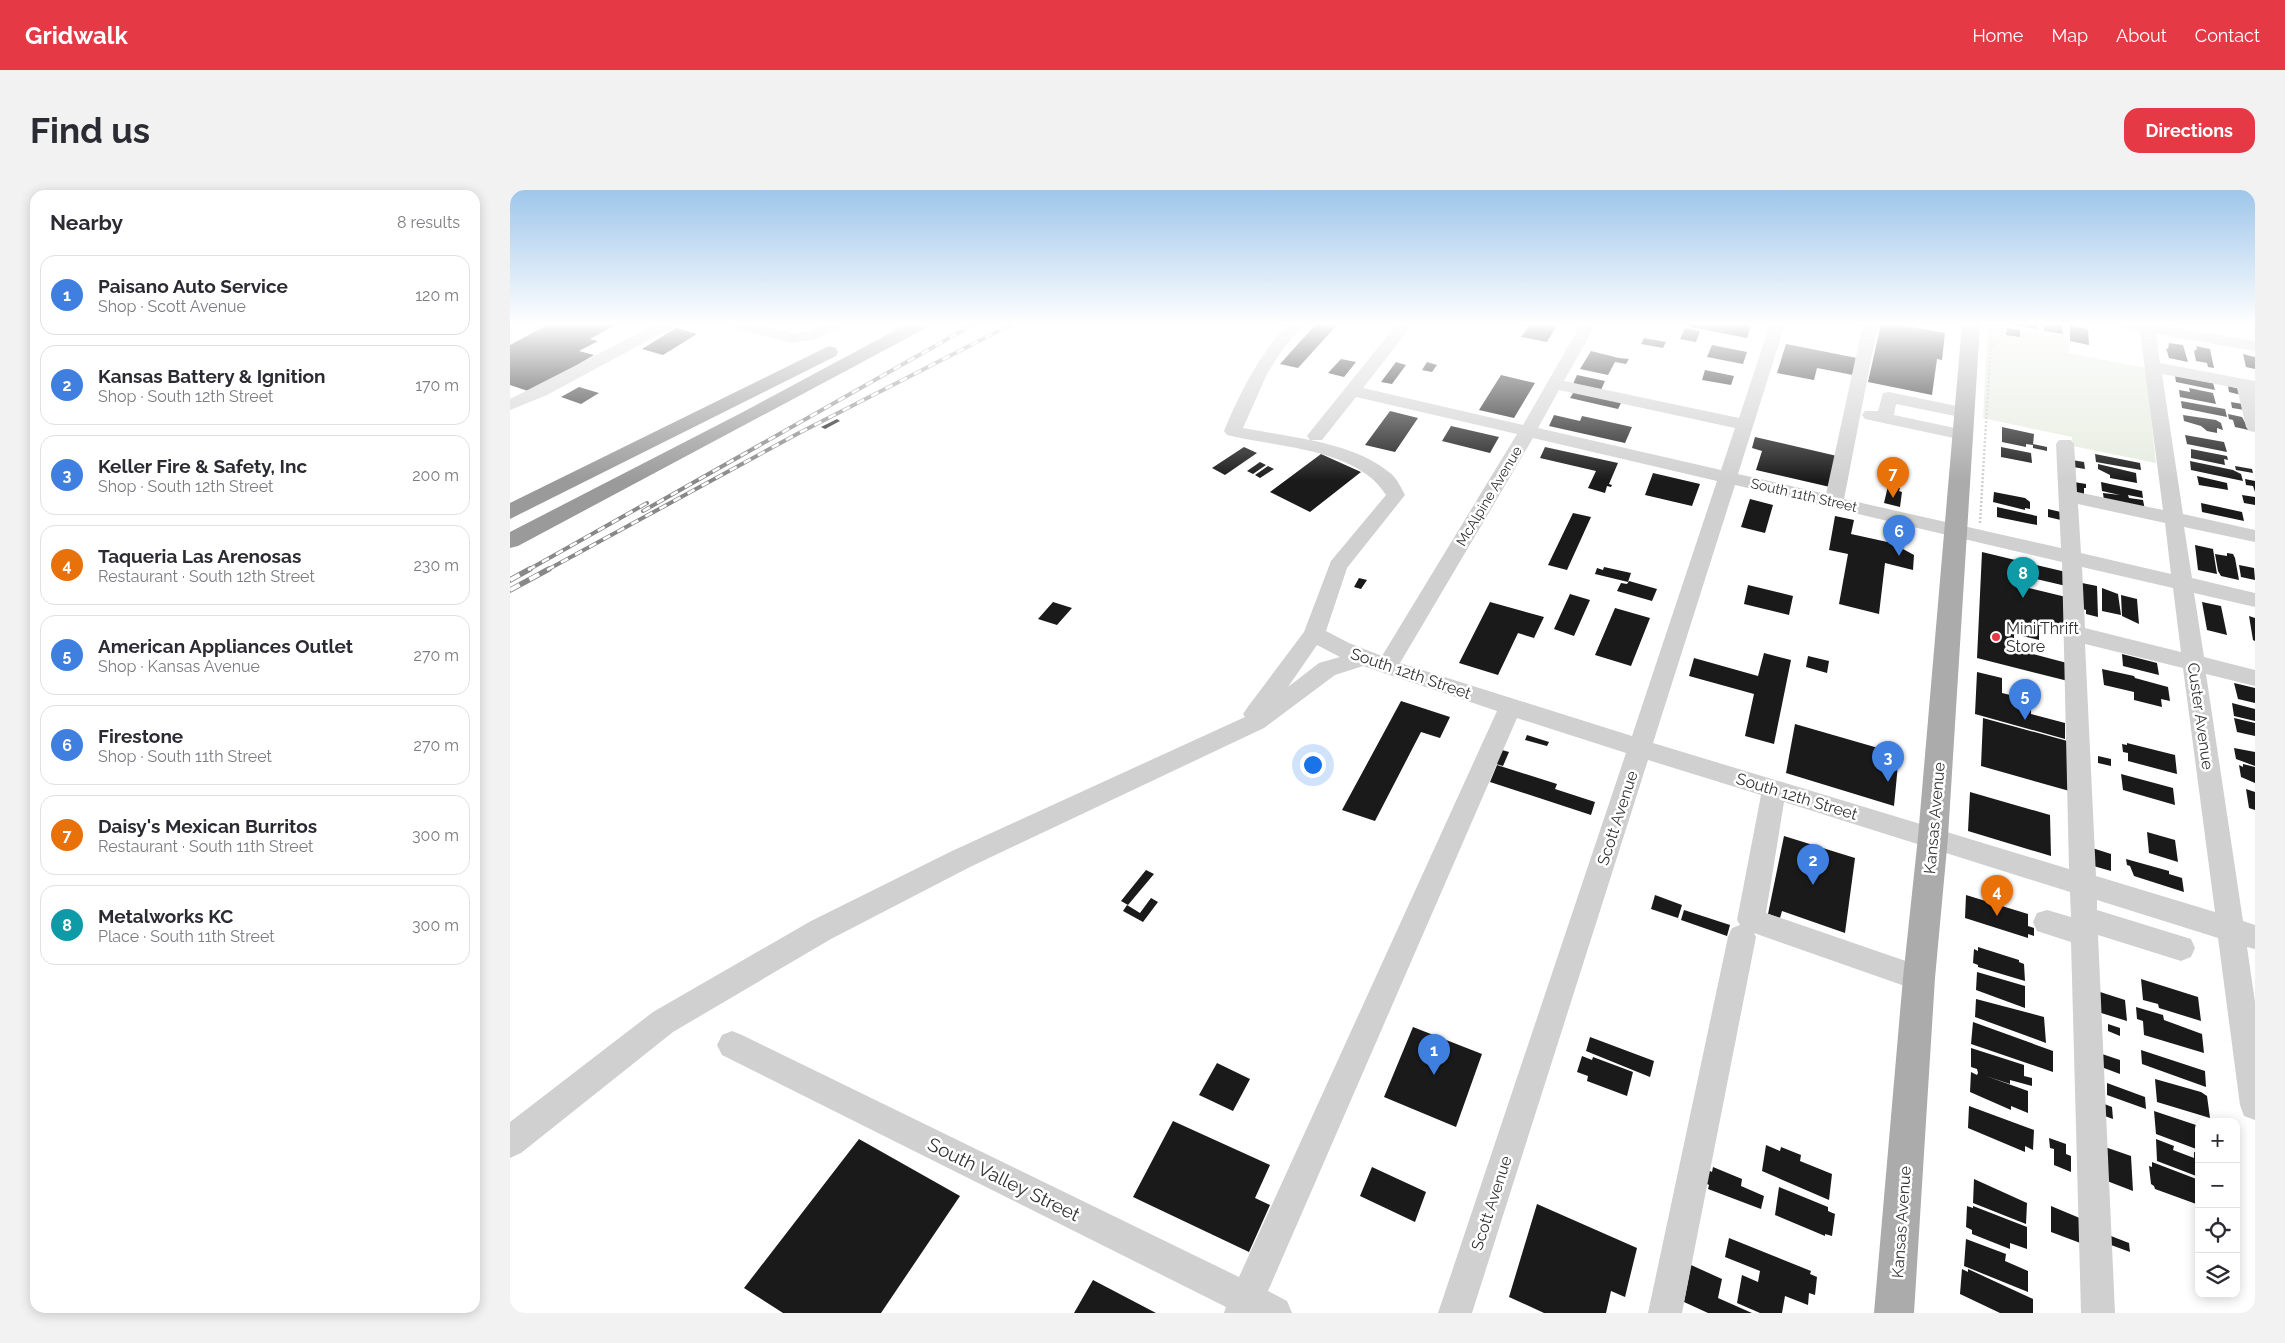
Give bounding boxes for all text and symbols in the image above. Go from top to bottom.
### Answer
text: Gridwalk [25,21,128,50]
text: Home [1972,25,2023,46]
text: Map [2051,25,2088,46]
text: About [2116,25,2167,46]
text: Contact [2195,25,2260,46]
button: Directions [2124,108,2255,153]
text: Find us [30,110,150,151]
text: Nearby [50,210,123,235]
text: 8 results [397,213,460,232]
text: Paisano Auto Service [98,275,288,297]
text: 1 [63,286,71,305]
text: 120 m [415,286,459,305]
text: Shop · Scott Avenue [98,297,246,316]
text: Kansas Battery & Ignition [98,365,326,387]
text: 2 [62,376,72,395]
text: 170 m [415,376,459,395]
text: Shop · South 12th Street [98,387,273,406]
street label: McAlpine Avenue [1453,443,1525,549]
text: Keller Fire & Safety, Inc [98,455,307,477]
pin: 7 [1877,457,1909,498]
text: 3 [63,466,71,485]
text: 200 m [412,466,459,485]
street label: South 11th Street [1749,475,1859,515]
text: Shop · South 12th Street [98,477,273,496]
pin: 6 [1883,515,1915,556]
text: Taqueria Las Arenosas [98,545,301,567]
text: 4 [62,556,72,575]
text: 230 m [414,556,459,575]
pin: 8 [2007,557,2039,598]
text: Restaurant · South 12th Street [98,567,315,586]
place label: Mini Thrift Store [2006,619,2079,656]
marker: Mini Thrift Store [1990,631,2002,643]
text: American Appliances Outlet [98,635,353,657]
street label: South 12th Street [1348,644,1474,703]
text: 5 [63,646,71,665]
text: 270 m [414,646,459,665]
text: Shop · Kansas Avenue [98,657,260,676]
street label: Custer Avenue [2184,661,2217,771]
pin: 5 [2009,679,2041,720]
text: Firestone [98,725,183,747]
text: 6 [62,736,72,755]
text: 270 m [414,736,459,755]
pin: 3 [1872,741,1904,782]
text: Shop · South 11th Street [98,747,272,766]
your location [1300,752,1326,778]
street label: Kansas Avenue [1920,761,1949,875]
street label: Scott Avenue [1593,768,1642,868]
street label: South 12th Street [1734,769,1860,824]
text: Daisy's Mexican Burritos [98,815,317,837]
text: 7 [63,826,71,845]
text: 300 m [412,826,459,845]
text: Restaurant · South 11th Street [98,837,313,856]
pin: 2 [1797,844,1829,885]
pin: 4 [1981,875,2013,916]
text: Metalworks KC [98,905,233,927]
text: 8 [62,916,72,935]
text: 300 m [412,916,459,935]
text: Place · South 11th Street [98,927,275,946]
pin: 1 [1418,1034,1450,1075]
map controls [2195,1118,2240,1298]
button: + [2195,1118,2240,1163]
street label: South Valley Street [924,1133,1084,1226]
street label: Scott Avenue [1467,1153,1516,1253]
button: − [2195,1163,2240,1208]
street label: Kansas Avenue [1888,1165,1915,1279]
button: locate [2195,1208,2240,1253]
button: layers [2195,1253,2240,1298]

